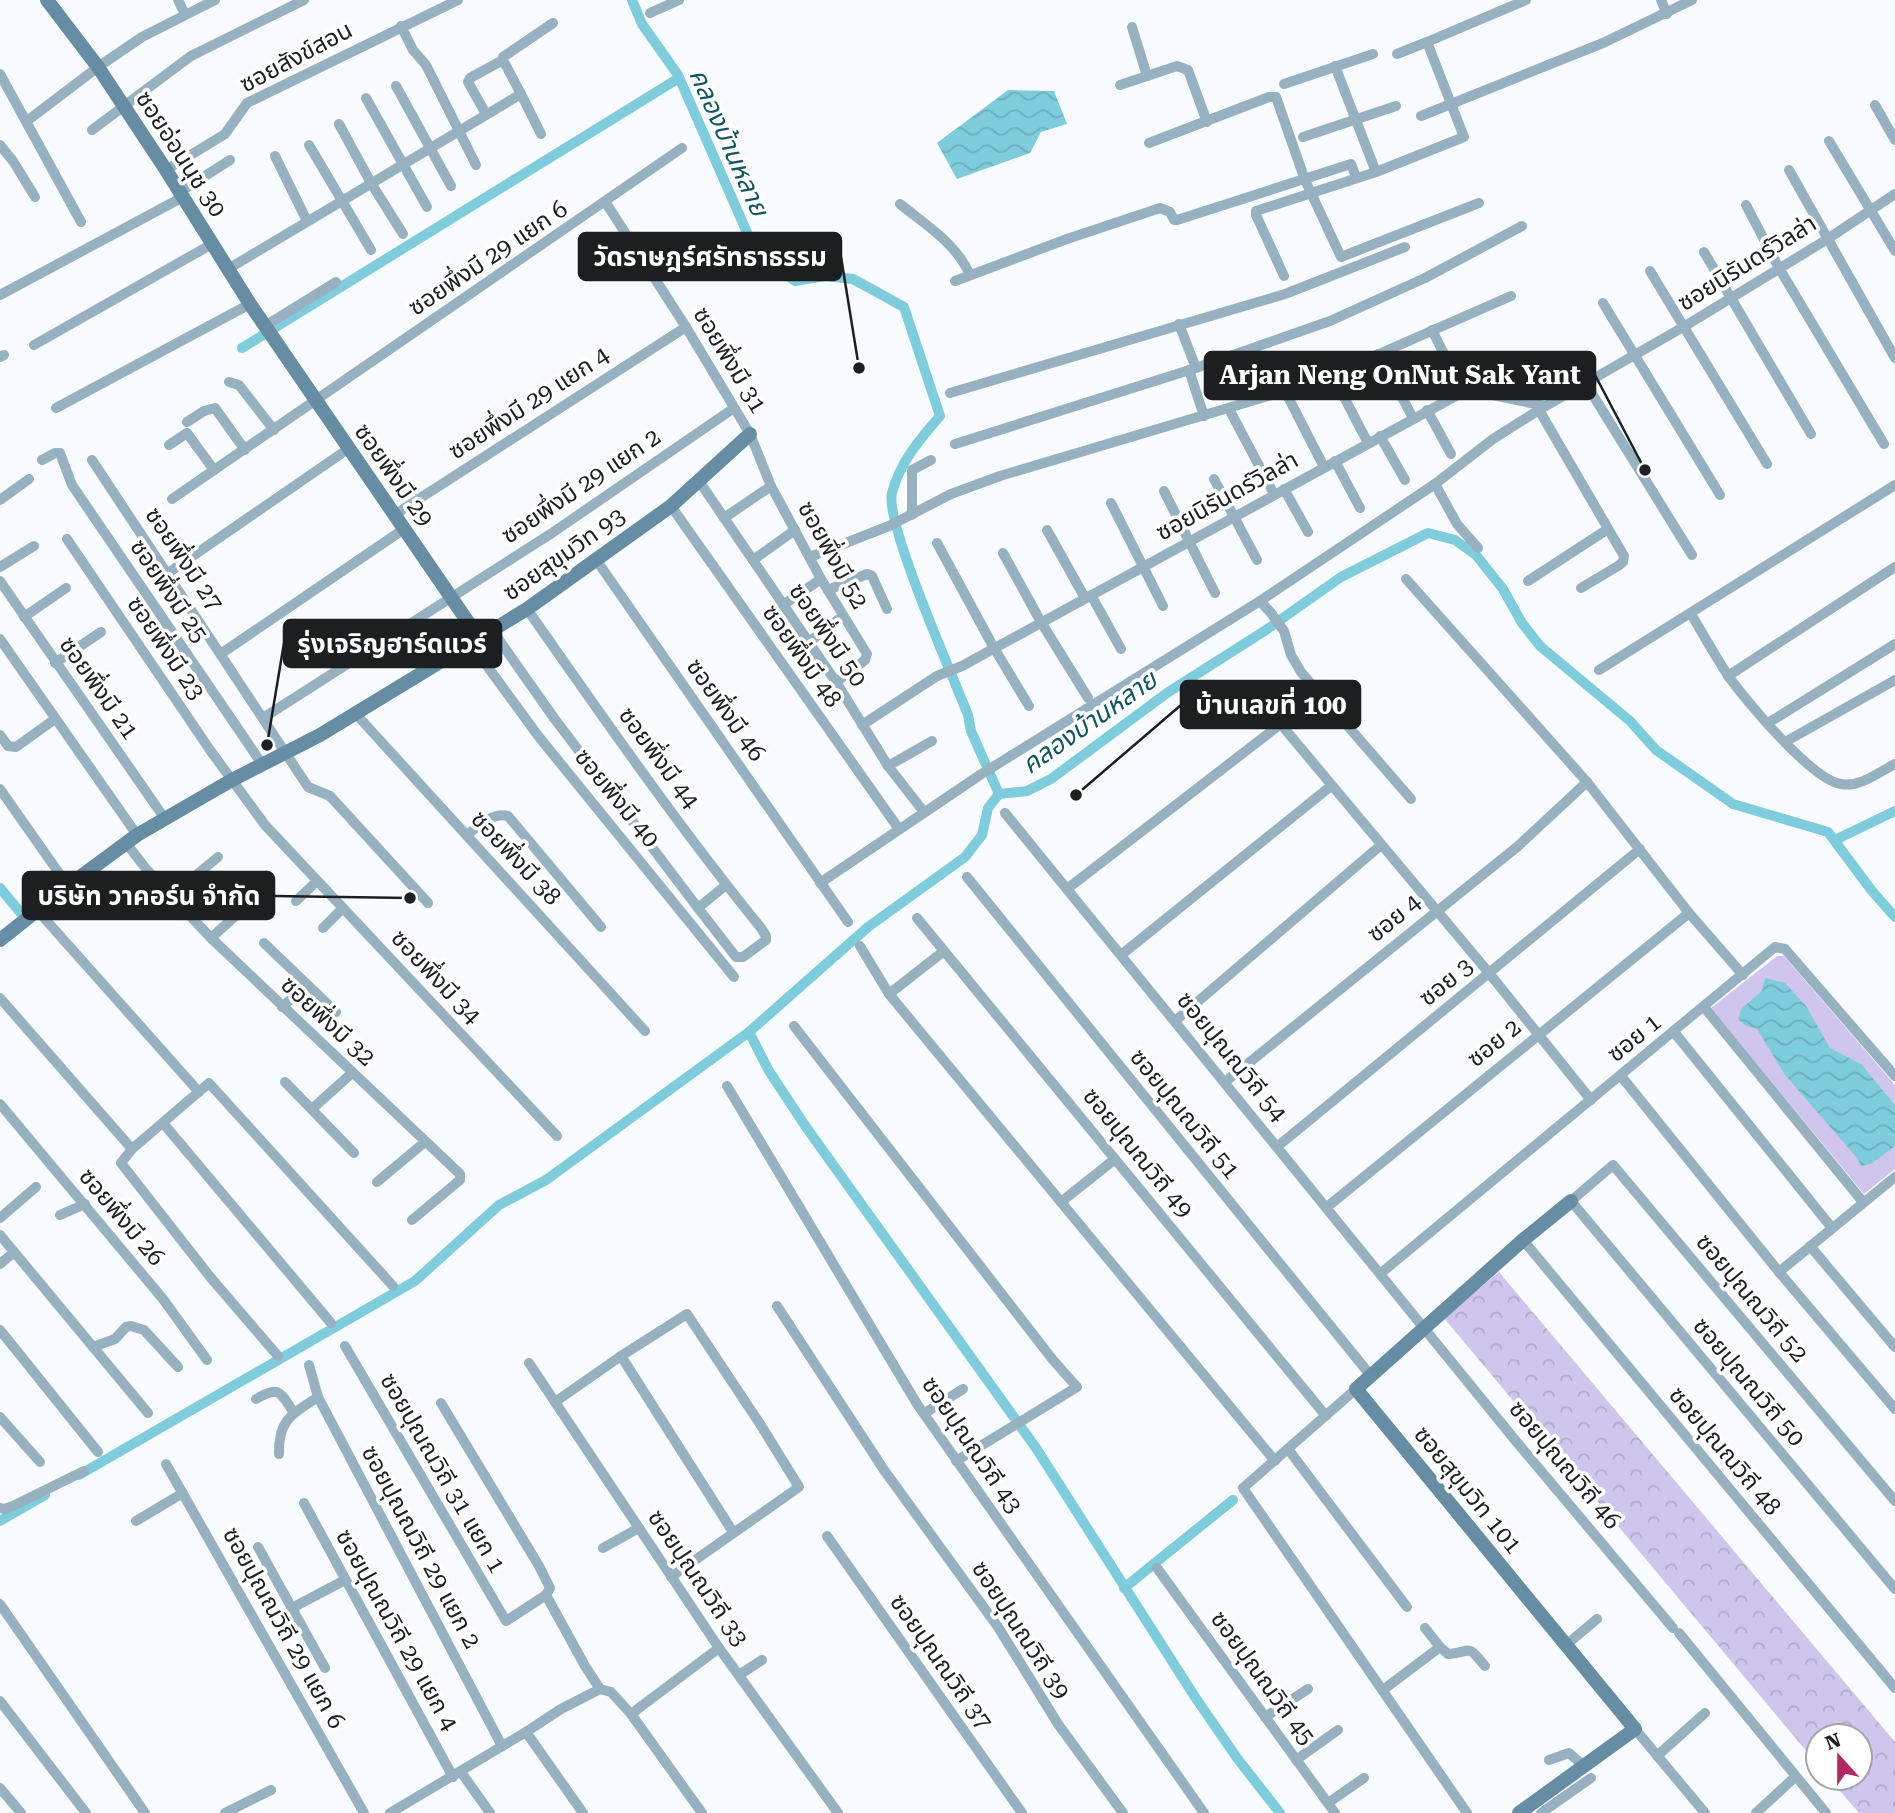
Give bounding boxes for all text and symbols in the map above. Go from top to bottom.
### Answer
street label: ซอยสังข์สอน [235,16,357,98]
water label: คลองบ้านหลาย [683,64,775,222]
street label: ซอยอ่อนนุช 30 [129,86,232,223]
street label: ซอยพึ่งมี 29 แยก 6 [401,192,573,322]
street label: ซอยนิรันดร์วิลล่า [1673,209,1821,317]
callout: วัดราษฎร์ศรัทธาธรรม [579,233,841,280]
text: วัดราษฎร์ศรัทธาธรรม [593,242,827,272]
street label: ซอยพึ่งมี 31 [687,300,775,418]
street label: ซอยพึ่งมี 29 แยก 4 [442,338,615,465]
callout: Arjan Neng OnNut Sak Yant [1205,352,1595,399]
text: Arjan Neng OnNut Sak Yant [1219,360,1581,390]
street label: ซอยพึ่งมี 29 [349,417,442,532]
street label: ซอยพึ่งมี 29 แยก 2 [494,420,666,550]
street label: ซอยนิรันดร์วิลล่า [1151,445,1303,547]
street label: ซอยพึ่งมี 52 [792,495,877,614]
street label: ซอยพึ่งมี 27 [139,500,231,616]
street label: ซอยสุขุมวิท 93 [498,502,631,607]
street label: ซอยพึ่งมี 25 [124,532,216,648]
street label: ซอยพึ่งมี 50 [783,576,875,692]
street label: ซอยพึ่งมี 23 [121,589,213,705]
street label: ซอยพึ่งมี 48 [757,598,850,713]
callout: รุ่งเจริญฮาร์ดแวร์ [284,620,501,667]
text: รุ่งเจริญฮาร์ดแวร์ [297,629,487,660]
street label: ซอยพึ่งมี 21 [54,630,147,745]
street label: ซอยพึ่งมี 46 [681,652,774,767]
water label: คลองบ้านหลาย [1016,664,1164,780]
callout: บ้านเลขที่ 100 [1181,681,1360,728]
text: บ้านเลขที่ 100 [1195,687,1347,720]
street label: ซอยพึ่งมี 44 [613,700,708,815]
street label: ซอยพึ่งมี 40 [569,741,668,853]
street label: ซอยพึ่งมี 38 [465,803,569,911]
callout: บริษัท วาคอร์น จำกัด [23,872,274,919]
text: บริษัท วาคอร์น จำกัด [37,881,261,911]
street label: ซอย 4 [1362,888,1427,948]
street label: ซอยพึ่งมี 34 [385,922,489,1030]
street label: ซอย 3 [1414,952,1478,1012]
street label: ซอยพึ่งมี 32 [275,968,383,1072]
street label: ซอยปุณณวิถี 54 [1170,987,1293,1129]
street label: ซอย 1 [1602,1008,1666,1068]
street label: ซอย 2 [1462,1013,1526,1073]
street label: ซอยปุณณวิถี 51 [1123,1044,1246,1185]
street label: ซอยปุณณวิถี 49 [1076,1083,1199,1224]
street label: ซอยพึ่งมี 26 [73,1161,173,1271]
street label: ซอยปุณณวิถี 52 [1689,1228,1814,1368]
street label: ซอยปุณณวิถี 50 [1686,1312,1811,1452]
street label: ซอยปุณณวิถี 31 แยก 1 [374,1368,512,1578]
street label: ซอยปุณณวิถี 43 [915,1371,1028,1519]
street label: ซอยปุณณวิถี 48 [1662,1381,1787,1521]
street label: ซอยปุณณวิถี 46 [1502,1395,1627,1535]
street label: ซอยสุขุมวิท 101 [1407,1421,1528,1560]
street label: ซอยปุณณวิถี 29 แยก 2 [355,1441,486,1654]
street label: ซอยปุณณวิถี 33 [641,1504,754,1652]
street label: ซอยปุณณวิถี 29 แยก 6 [216,1522,351,1734]
street label: ซอยปุณณวิถี 29 แยก 4 [329,1524,464,1737]
street label: ซอยปุณณวิถี 39 [965,1556,1076,1705]
street label: ซอยปุณณวิถี 37 [883,1589,998,1736]
street label: ซอยปุณณวิถี 45 [1204,1606,1321,1751]
north arrow [1804,1722,1874,1792]
text: N [1822,1728,1844,1755]

